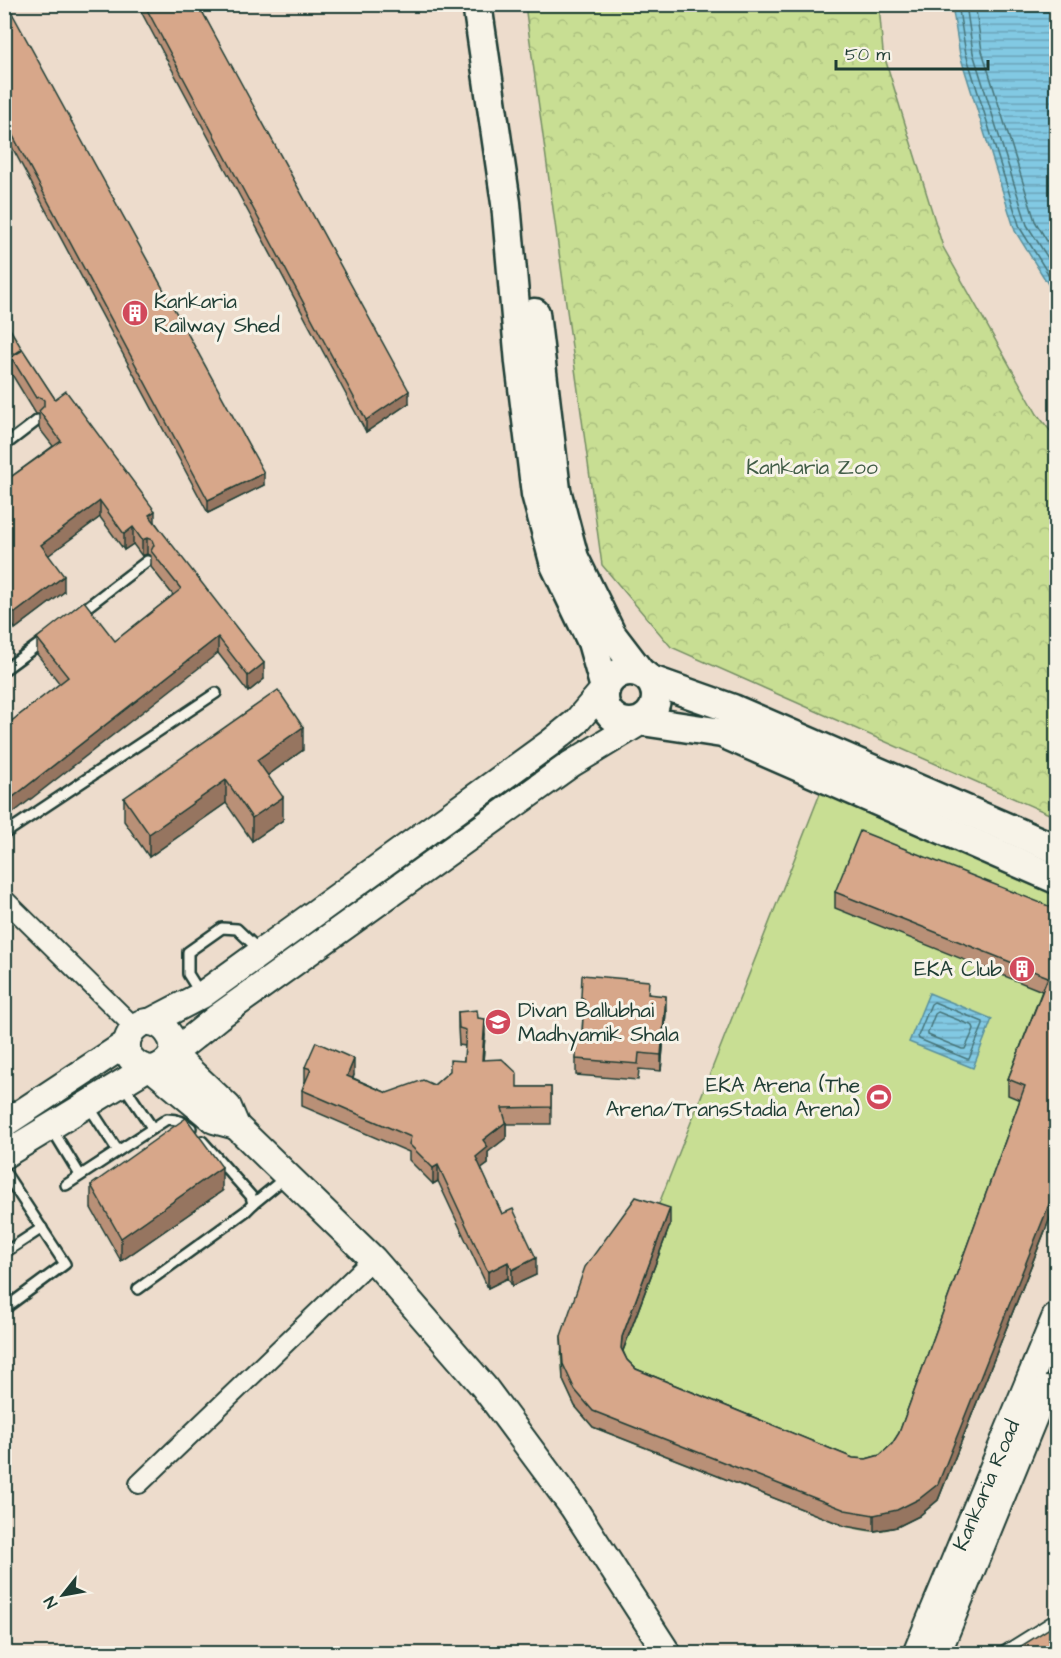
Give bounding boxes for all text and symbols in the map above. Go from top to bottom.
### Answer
scale bar [836,33,988,71]
text: 50 m [845,42,890,67]
place label: Kankaria Railway Shed [154,287,280,342]
building icon: Kankaria Railway Shed [120,298,150,328]
park label: Kankaria Zoo [746,453,878,482]
building icon: EKA Club [1007,954,1037,984]
place label: EKA Club [914,955,1002,984]
place label: Divan Ballubhai Madhyamik Shala [518,996,679,1051]
school or university icon: Divan Ballubhai Madhyamik Shala [483,1007,513,1037]
place label: EKA Arena (The Arena/TransStadia Arena) [606,1071,860,1124]
sports icon: EKA Arena (The Arena/TransStadia Arena) [864,1082,894,1112]
street label: Kankaria Road [946,1415,1027,1555]
north arrow [33,1565,93,1625]
text: N [39,1592,63,1612]

